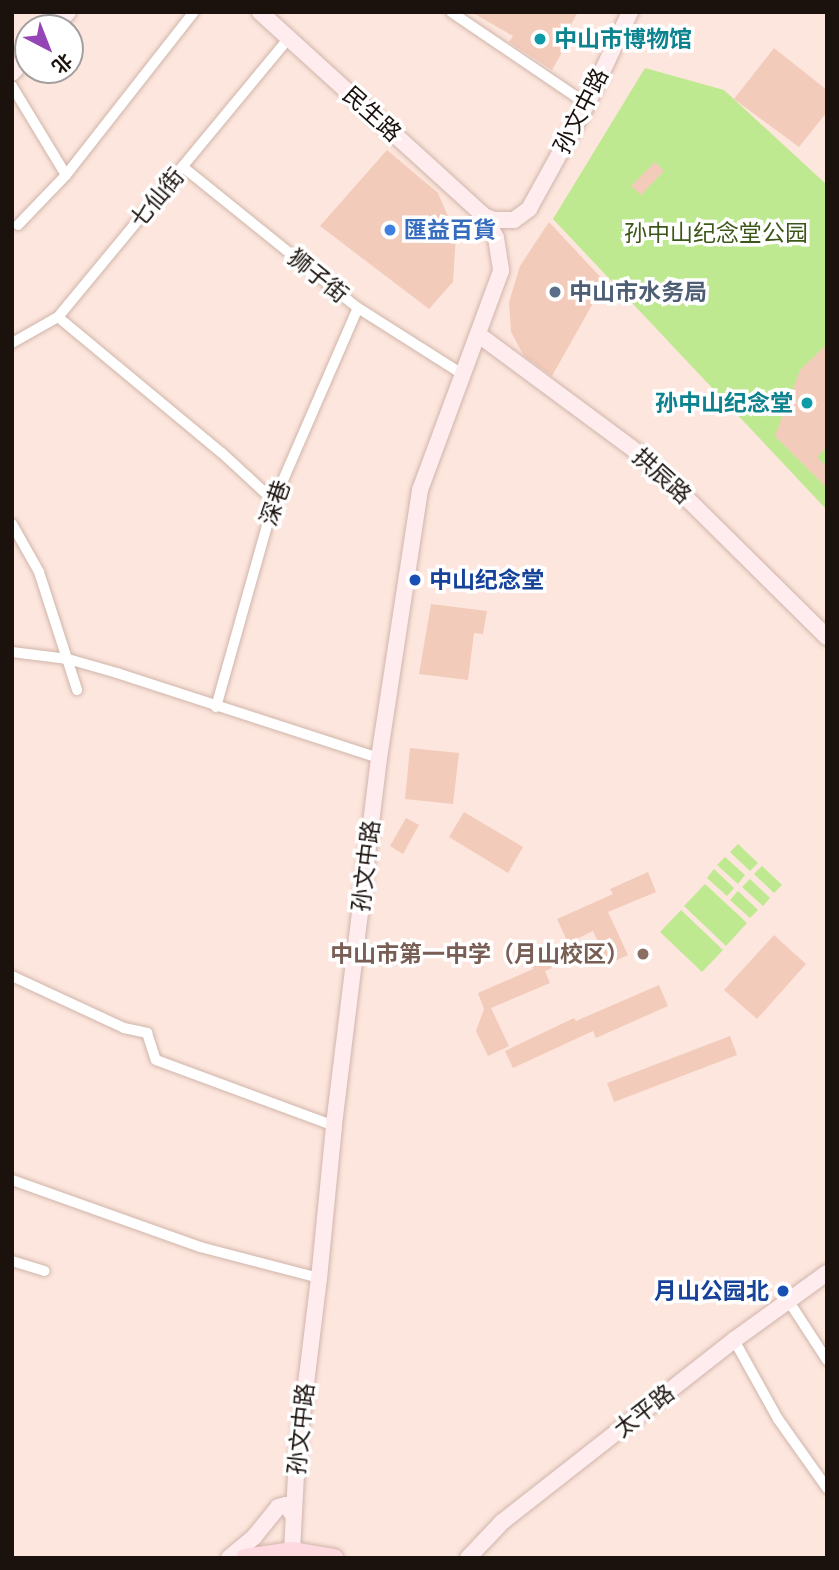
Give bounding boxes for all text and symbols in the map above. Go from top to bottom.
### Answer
north arrow [14,14,84,84]
place label: 中山市博物馆 [554,25,692,53]
marker: 中山市博物馆 [532,31,548,47]
text: 北 [48,49,76,78]
street label: 孙文中路 [548,64,614,158]
street label: 民生路 [337,81,407,147]
street label: 七仙街 [124,163,190,233]
place label: 匯益百貨 [404,216,496,244]
park label: 孙中山纪念堂公园 [624,219,808,247]
marker: 匯益百貨 [382,222,398,238]
street label: 狮子街 [283,244,353,308]
place label: 中山市水务局 [569,278,707,306]
marker: 中山市水务局 [547,284,563,300]
place label: 孙中山纪念堂 [655,389,793,417]
marker: 孙中山纪念堂 [799,395,815,411]
street label: 拱辰路 [627,443,697,509]
street label: 深巷 [254,477,296,529]
place label: 中山纪念堂 [429,566,544,594]
marker: 中山纪念堂 [407,572,423,588]
street label: 孙文中路 [347,819,385,913]
place label: 中山市第一中学（月山校区） [330,940,629,968]
marker: 中山市第一中学（月山校区） [635,946,651,962]
place label: 月山公园北 [654,1277,769,1305]
marker: 月山公园北 [775,1283,791,1299]
street label: 太平路 [608,1379,680,1443]
street label: 孙文中路 [282,1382,320,1476]

